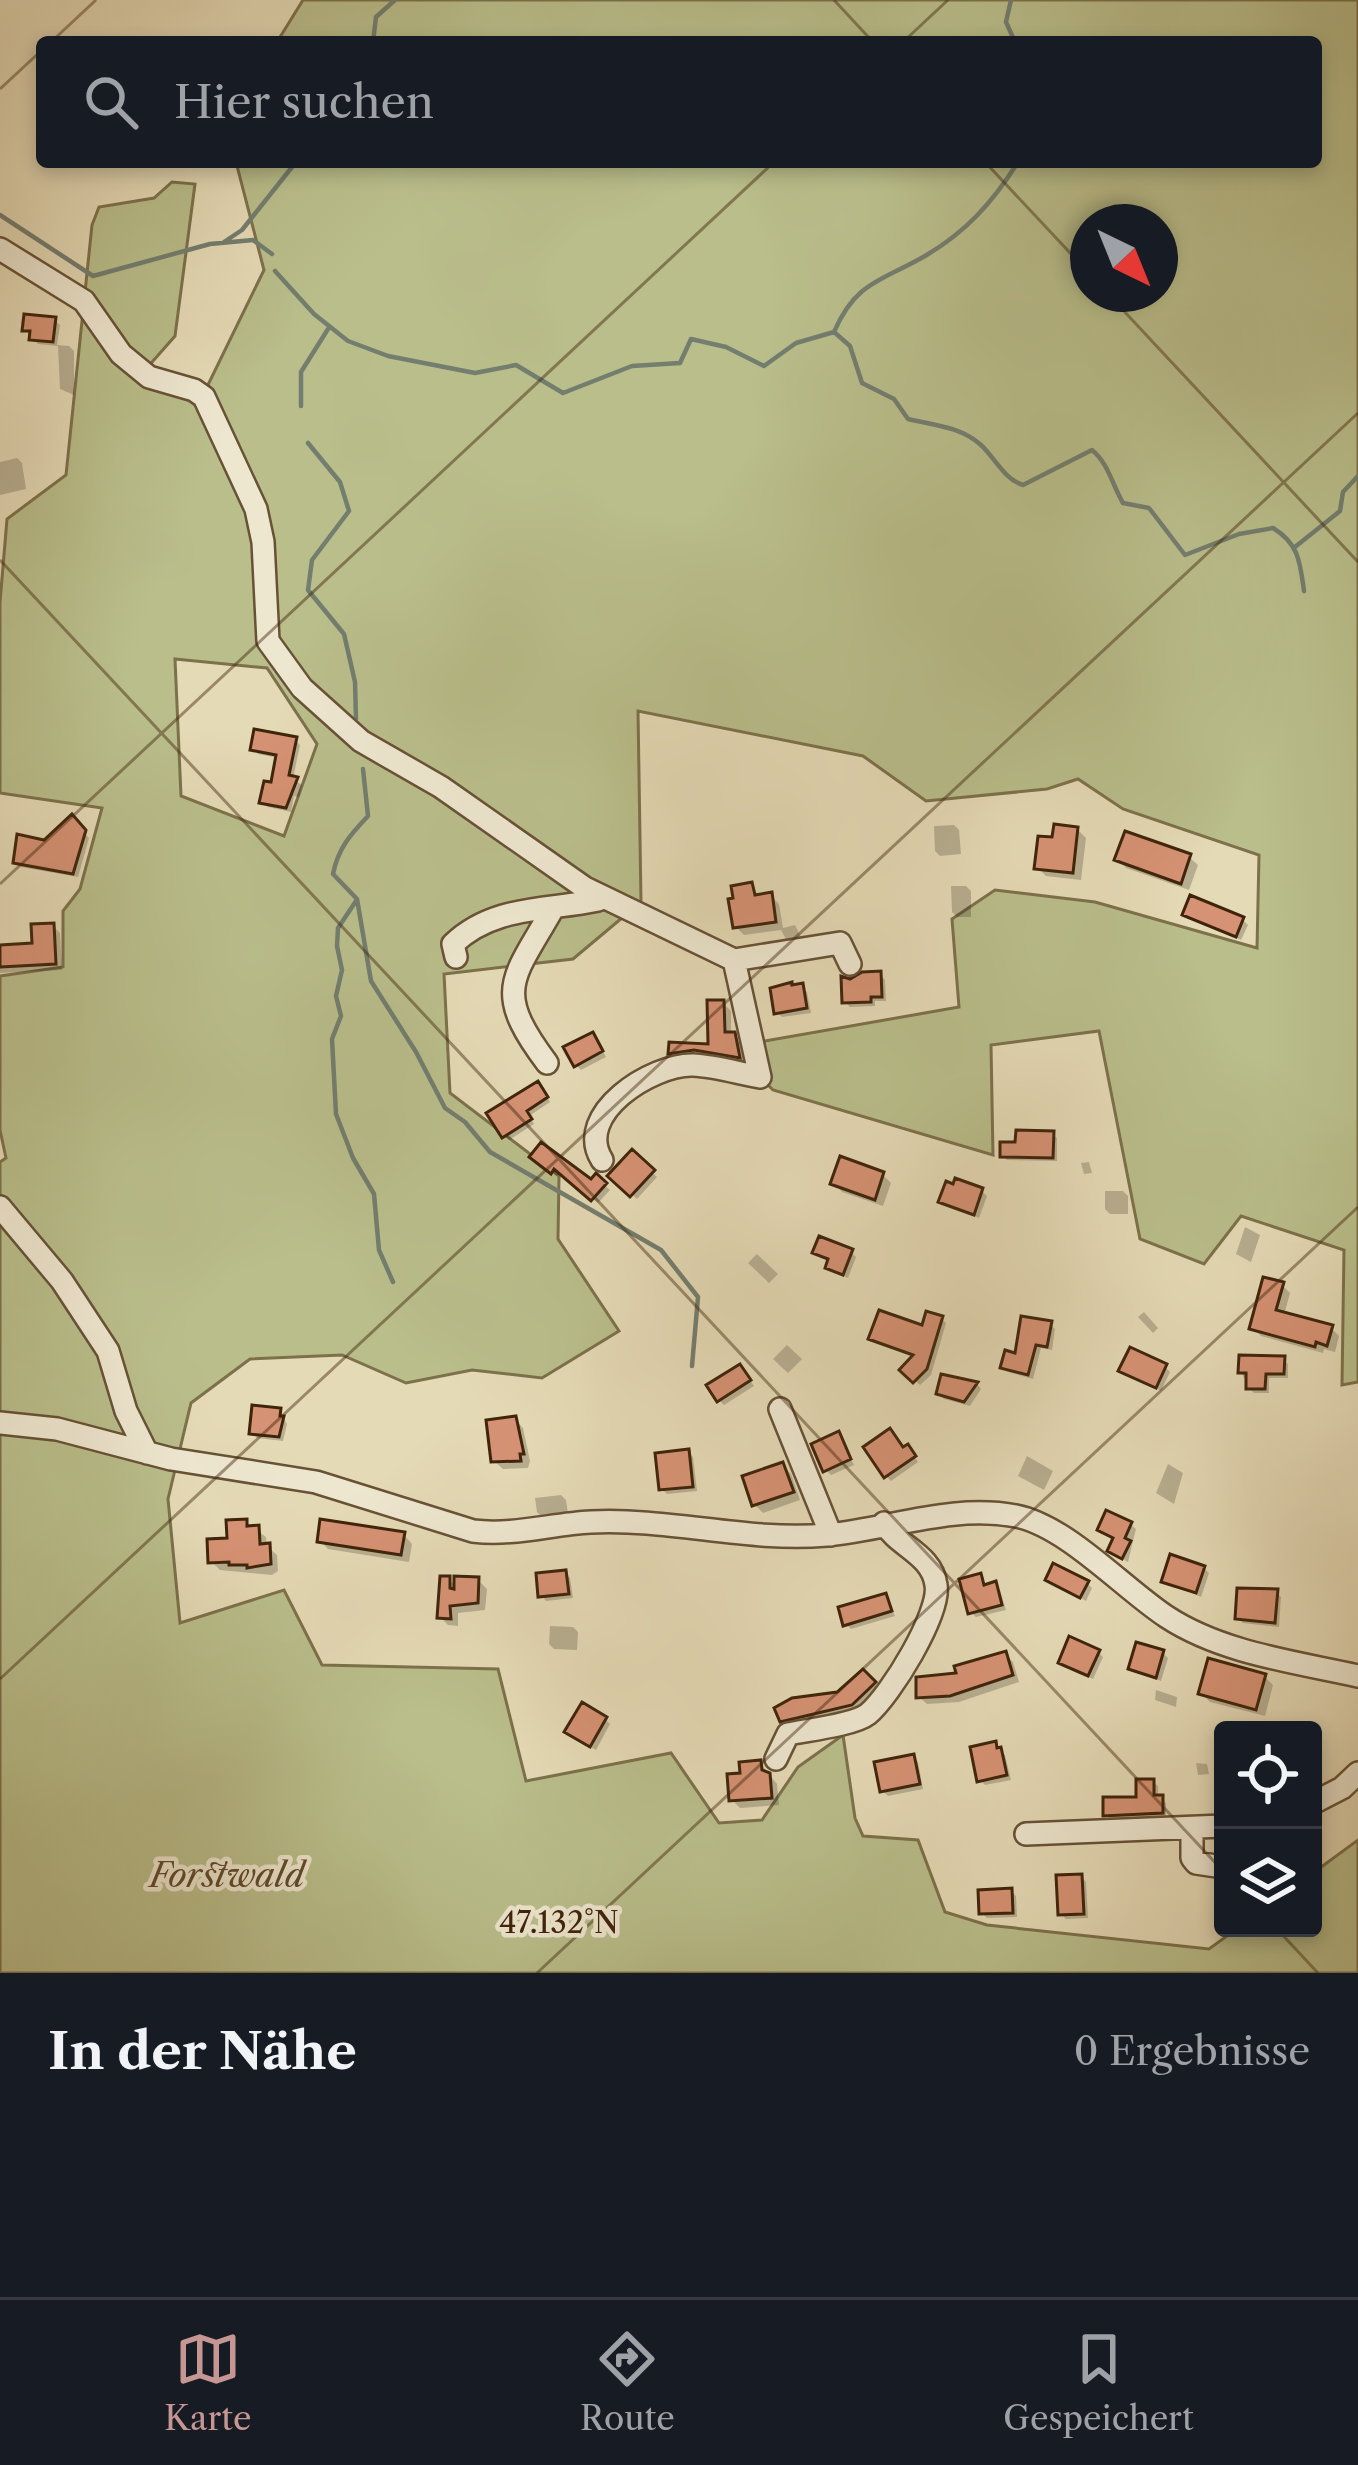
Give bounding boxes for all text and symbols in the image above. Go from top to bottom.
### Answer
search box [36,36,1322,168]
icon: search [78,69,144,135]
text: Hier suchen [174,74,434,130]
north arrow [1070,204,1178,312]
map controls [1214,1721,1322,1937]
button: locate [1214,1721,1322,1829]
button: layers [1214,1829,1322,1937]
park label: Forstwald [147,1855,308,1896]
text: 47.132°N [499,1904,619,1941]
text: In der Nähe [48,2020,357,2082]
text: 0 Ergebnisse [1074,2027,1310,2075]
tab: Karte [164,2326,251,2439]
tab: Route [580,2326,675,2439]
tab: Gespeichert [1003,2326,1194,2439]

